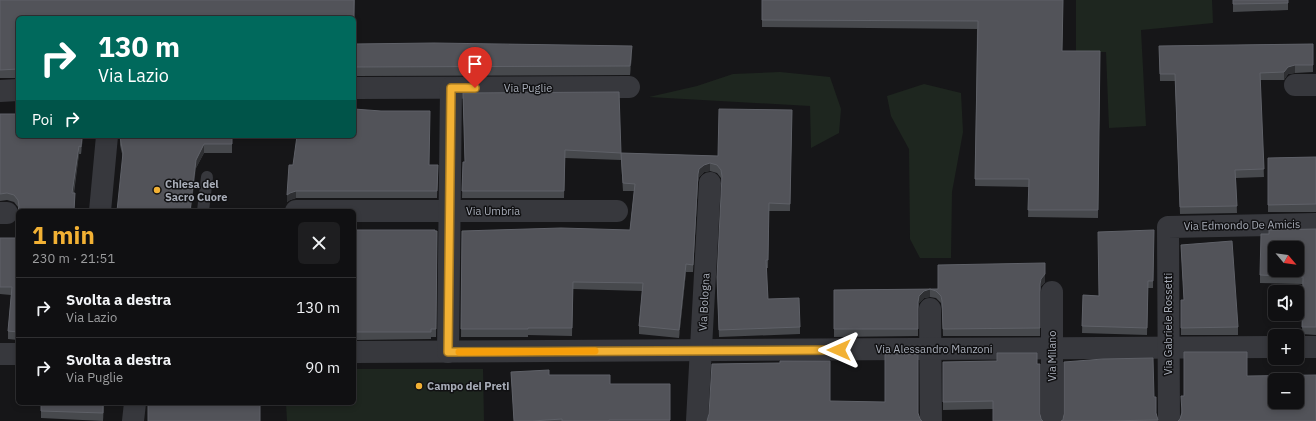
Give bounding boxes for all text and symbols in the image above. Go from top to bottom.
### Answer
text: 130 m [98,28,180,65]
icon: right [32,32,84,84]
pin [458,47,492,88]
icon: arrive [464,53,486,75]
text: Via Lazio [98,64,169,87]
street label: Via Puglie [504,81,552,95]
icon: right [61,108,83,130]
text: Poi [32,110,53,129]
place label: Chiesa del Sacro Cuore [165,177,228,204]
marker: Chiesa del Sacro Cuore [152,185,162,195]
street label: Via Umbria [466,204,520,218]
street label: Via Edmondo De Amicis [1183,217,1301,233]
text: 1 min [32,219,95,251]
button: close [298,222,340,264]
north arrow [1268,241,1304,277]
map controls [1268,241,1304,409]
text: 230 m · 21:51 [32,250,115,267]
street label: Via Bologna [695,272,713,331]
street label: Via Gabriele Rossetti [1161,273,1175,375]
button: sound [1268,285,1304,321]
text: Svolta a destra [66,290,171,309]
icon: right [32,297,54,319]
text: 130 m [296,298,340,317]
text: Via Lazio [66,309,117,326]
position arrow [818,329,860,371]
button: + [1268,329,1304,365]
street label: Via Milano [1045,331,1059,381]
street label: Via Alessandro Manzoni [875,342,993,356]
text: Svolta a destra [66,350,171,369]
icon: right [32,357,54,379]
text: 90 m [305,358,340,377]
text: Via Puglie [66,369,123,386]
button: − [1268,373,1304,409]
place label: Campo dei Preti [427,379,509,393]
marker: Campo dei Preti [414,381,424,391]

